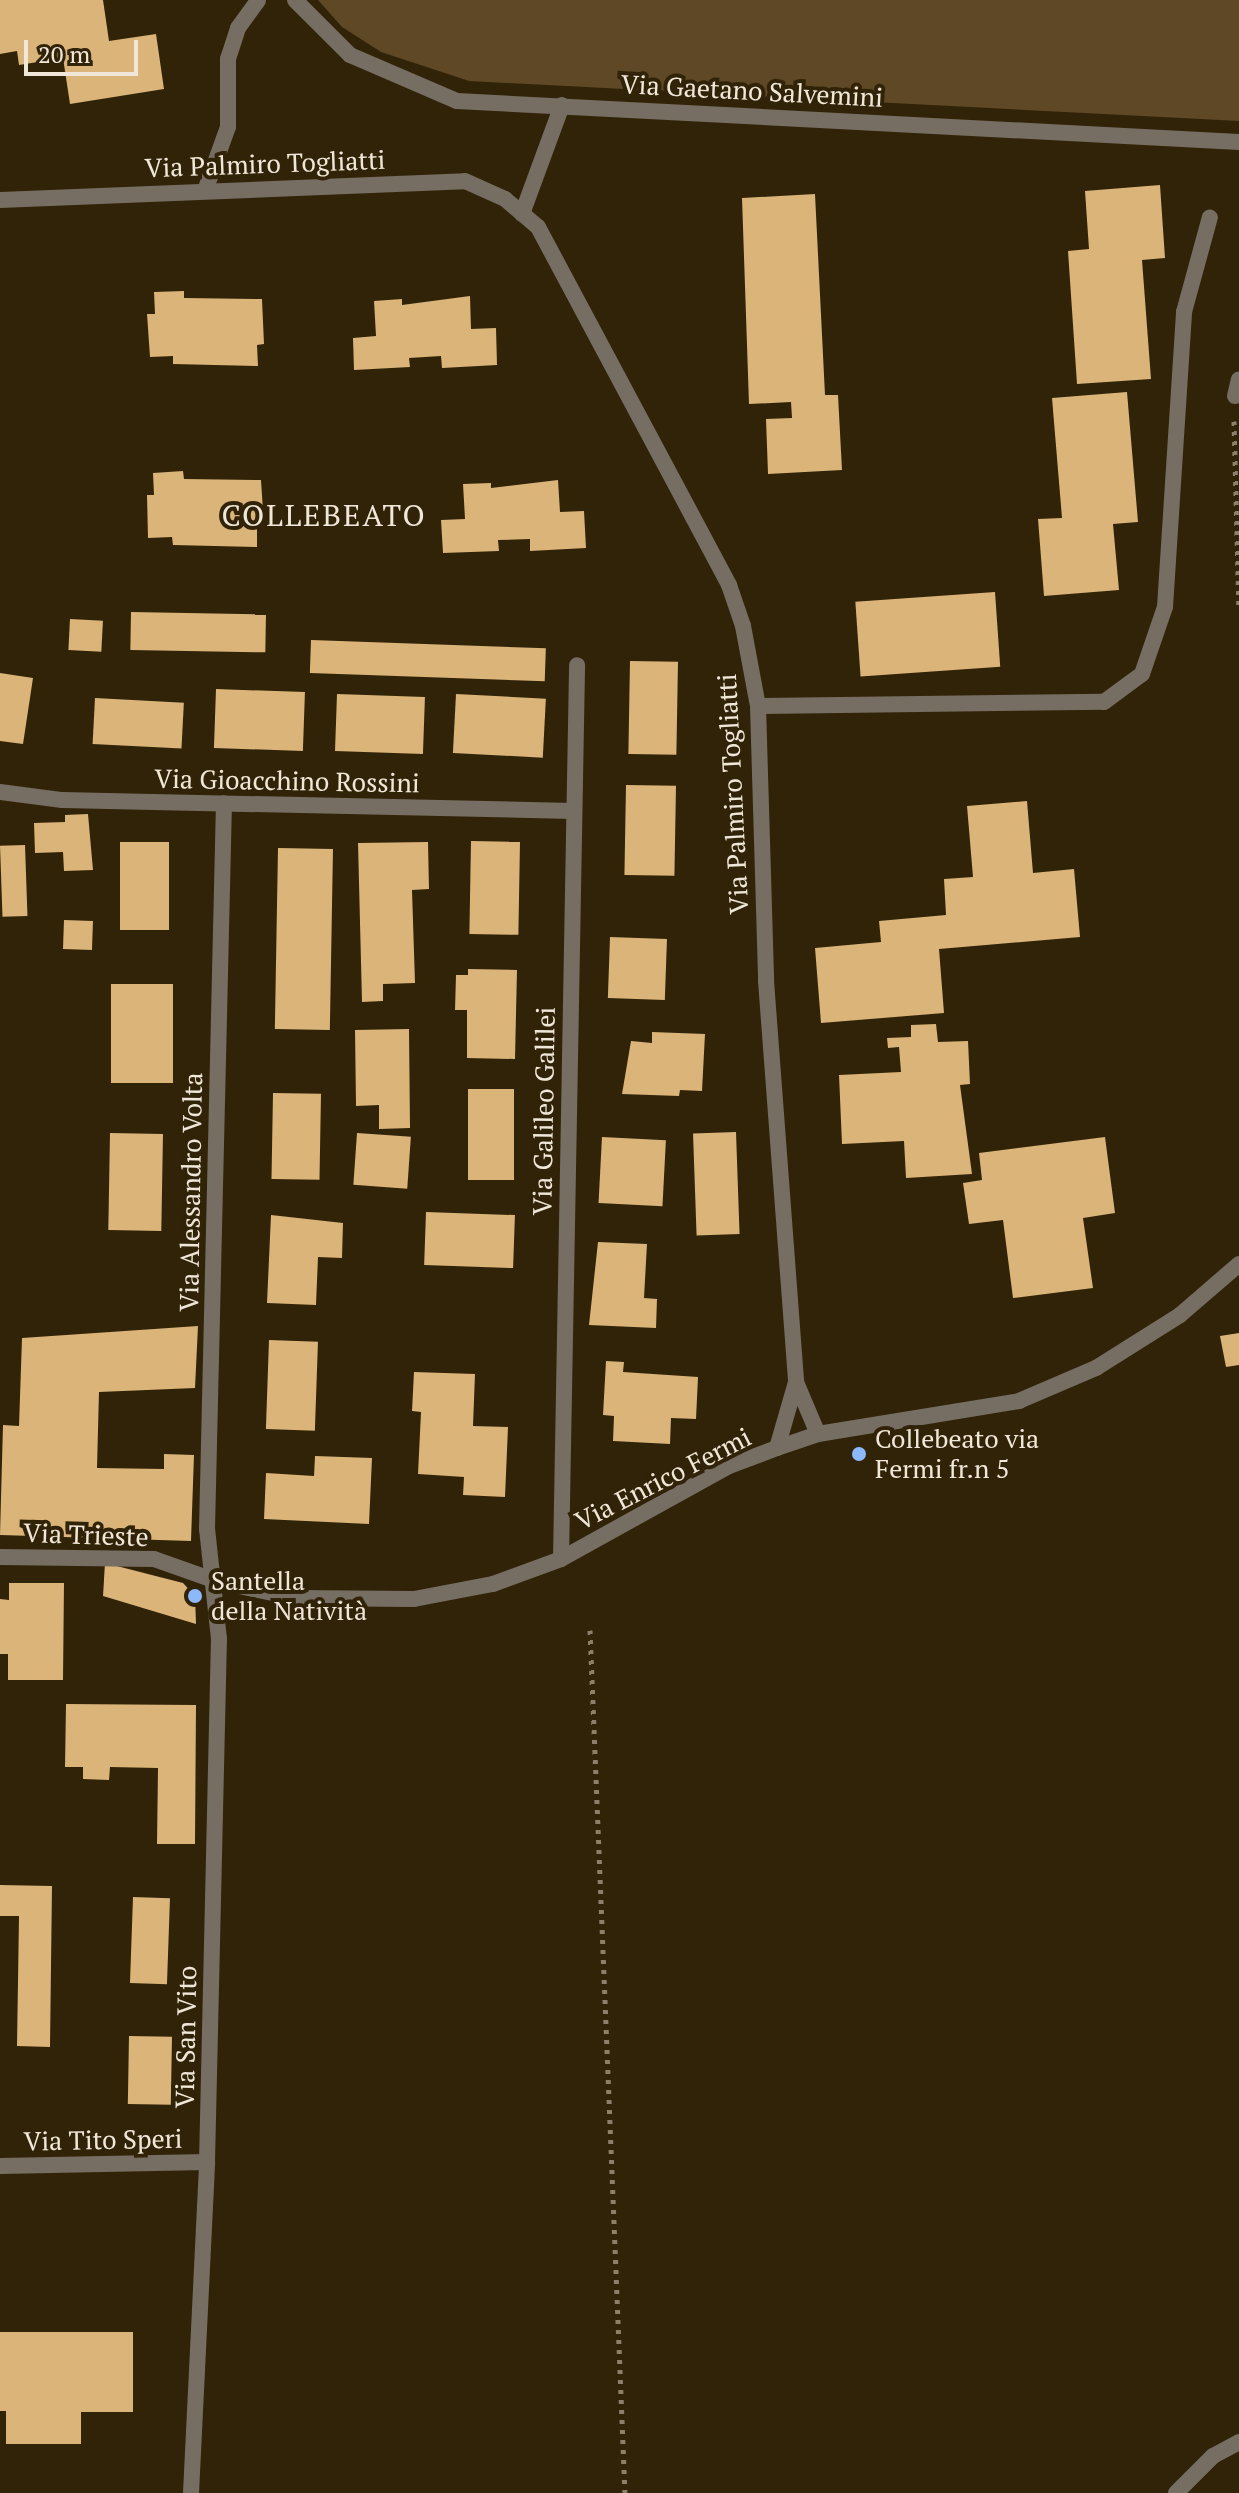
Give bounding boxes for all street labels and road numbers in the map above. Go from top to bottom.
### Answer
street label: Via Gaetano Salvemini [620,69,884,113]
street label: Via Palmiro Togliatti [144,144,386,184]
street label: Via Palmiro Togliatti [711,673,755,915]
street label: Via Gioacchino Rossini [154,763,420,799]
street label: Via Galileo Galilei [527,1006,561,1216]
street label: Via Alessandro Volta [173,1072,209,1312]
street label: Via Enrico Fermi [570,1421,756,1537]
street label: Via Trieste [23,1517,149,1553]
street label: Via San Vito [169,1965,203,2109]
street label: Via Tito Speri [23,2123,183,2157]

